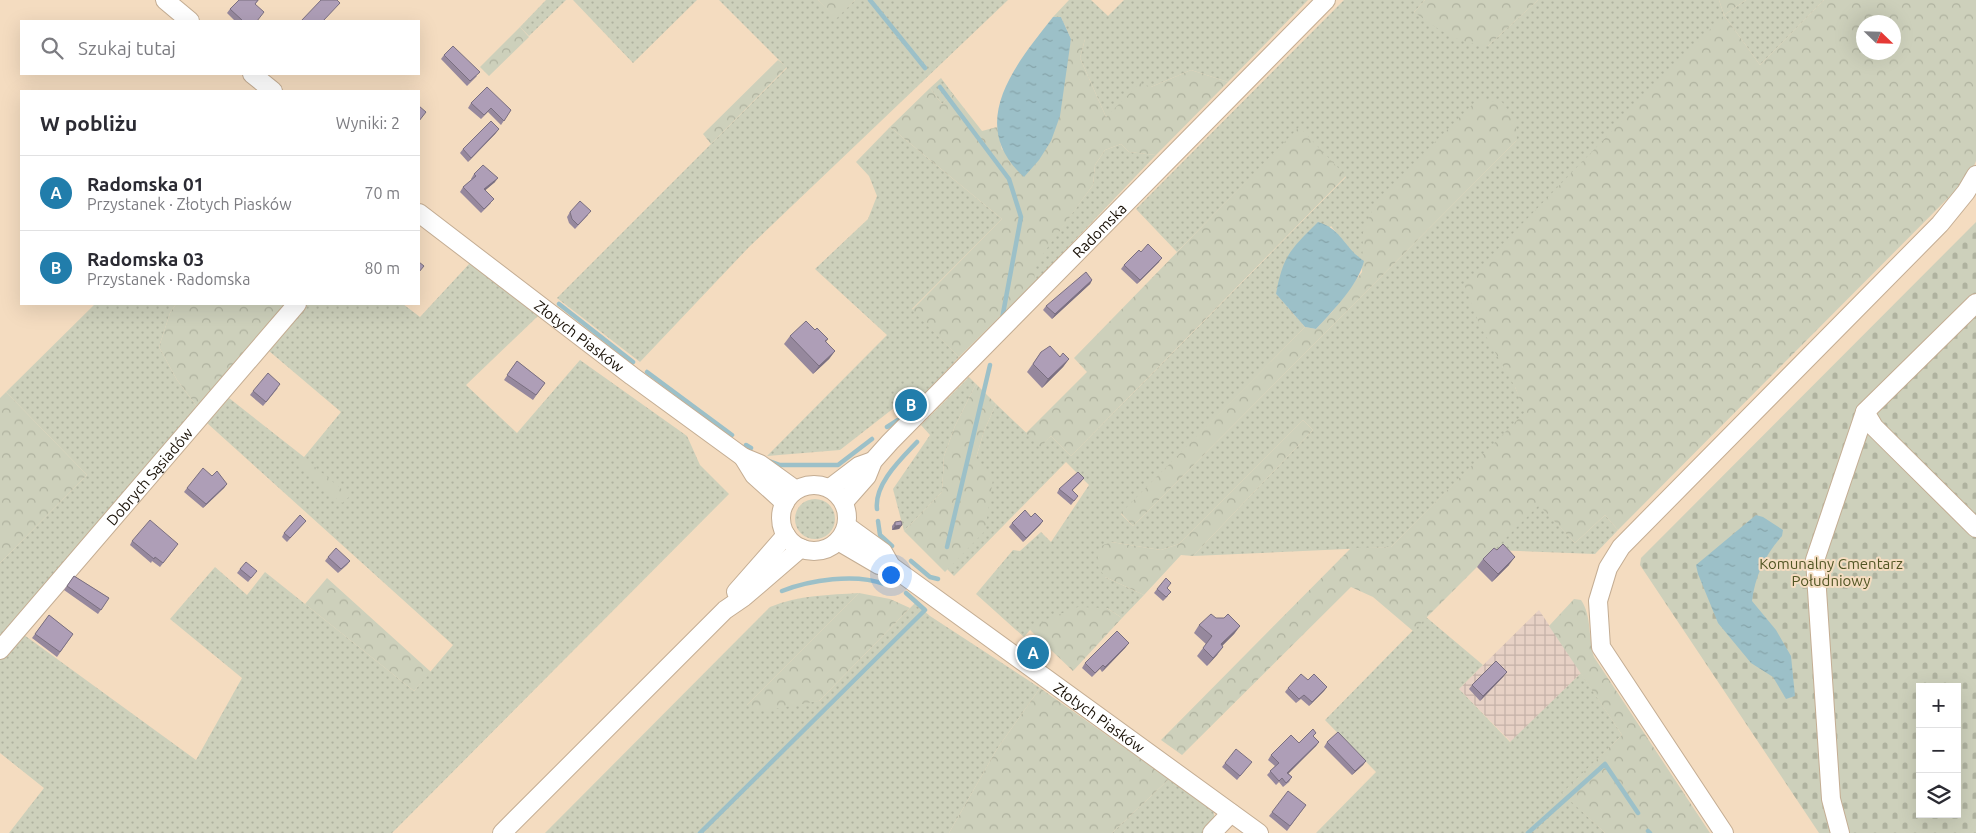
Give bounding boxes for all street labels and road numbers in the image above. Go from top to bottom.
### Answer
street label: Radomska [1069,199,1129,261]
street label: Złotych Piasków [531,296,628,376]
street label: Dobrych Sąsiadów [103,424,196,528]
street label: Złotych Piasków [1051,679,1148,756]

